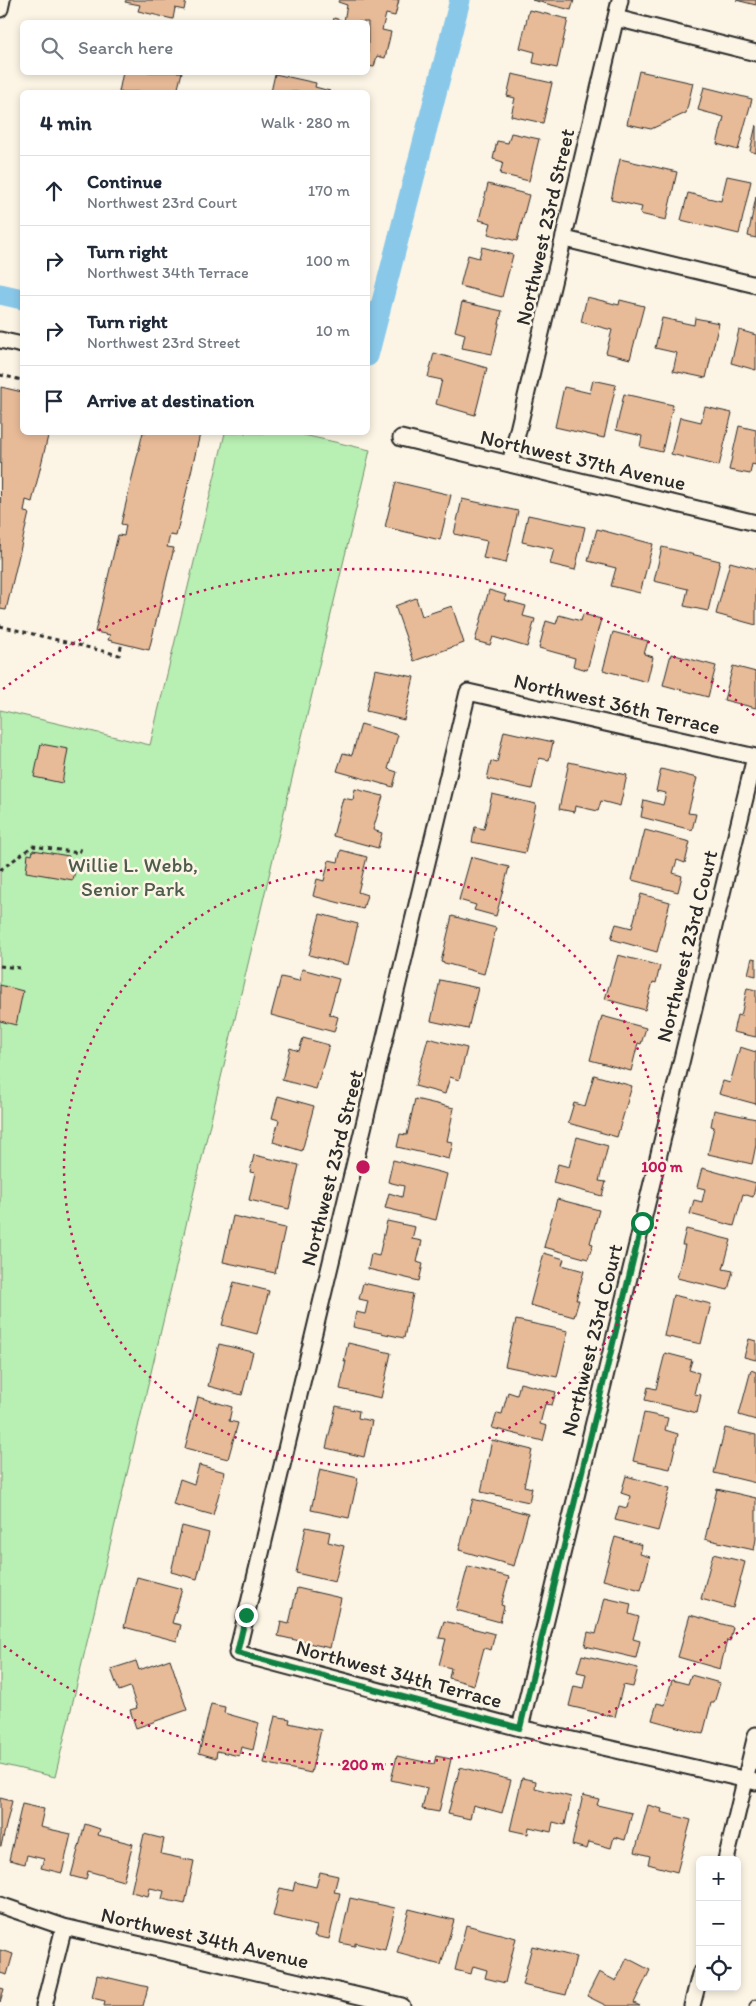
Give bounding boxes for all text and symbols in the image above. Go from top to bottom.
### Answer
search box [20,20,370,75]
icon: search [38,34,66,62]
text: Search here [78,36,173,59]
text: 4 min [40,110,92,135]
text: Walk · 280 m [261,113,350,132]
street label: Northwest 23rd Street [510,126,579,328]
text: Continue [87,170,162,193]
icon: ahead [40,177,68,205]
text: 170 m [308,181,350,200]
text: Northwest 23rd Court [87,193,237,212]
text: Turn right [87,240,168,263]
icon: right [40,247,68,275]
text: 100 m [306,251,350,270]
text: Northwest 34th Terrace [87,263,249,282]
text: Turn right [87,310,168,333]
icon: right [40,317,68,345]
text: 10 m [316,321,350,340]
text: Northwest 23rd Street [87,333,240,352]
icon: arrive [40,387,68,415]
text: Arrive at destination [87,389,254,412]
street label: Northwest 37th Avenue [478,424,688,495]
street label: Northwest 36th Terrace [512,668,723,739]
street label: Northwest 23rd Court [651,847,723,1045]
park label: Willie L. Webb, Senior Park [68,852,198,901]
street label: Northwest 23rd Street [295,1067,368,1269]
centre of rings [354,1158,372,1176]
text: 100 m [641,1158,683,1176]
route start [631,1212,654,1235]
street label: Northwest 23rd Court [556,1241,628,1439]
route end [235,1604,258,1627]
street label: Northwest 34th Terrace [293,1634,505,1713]
text: 200 m [342,1756,385,1774]
map controls [696,1856,741,1991]
button: + [696,1856,741,1901]
street label: Northwest 34th Avenue [99,1901,311,1974]
button: − [696,1901,741,1946]
button: locate [696,1946,741,1991]

